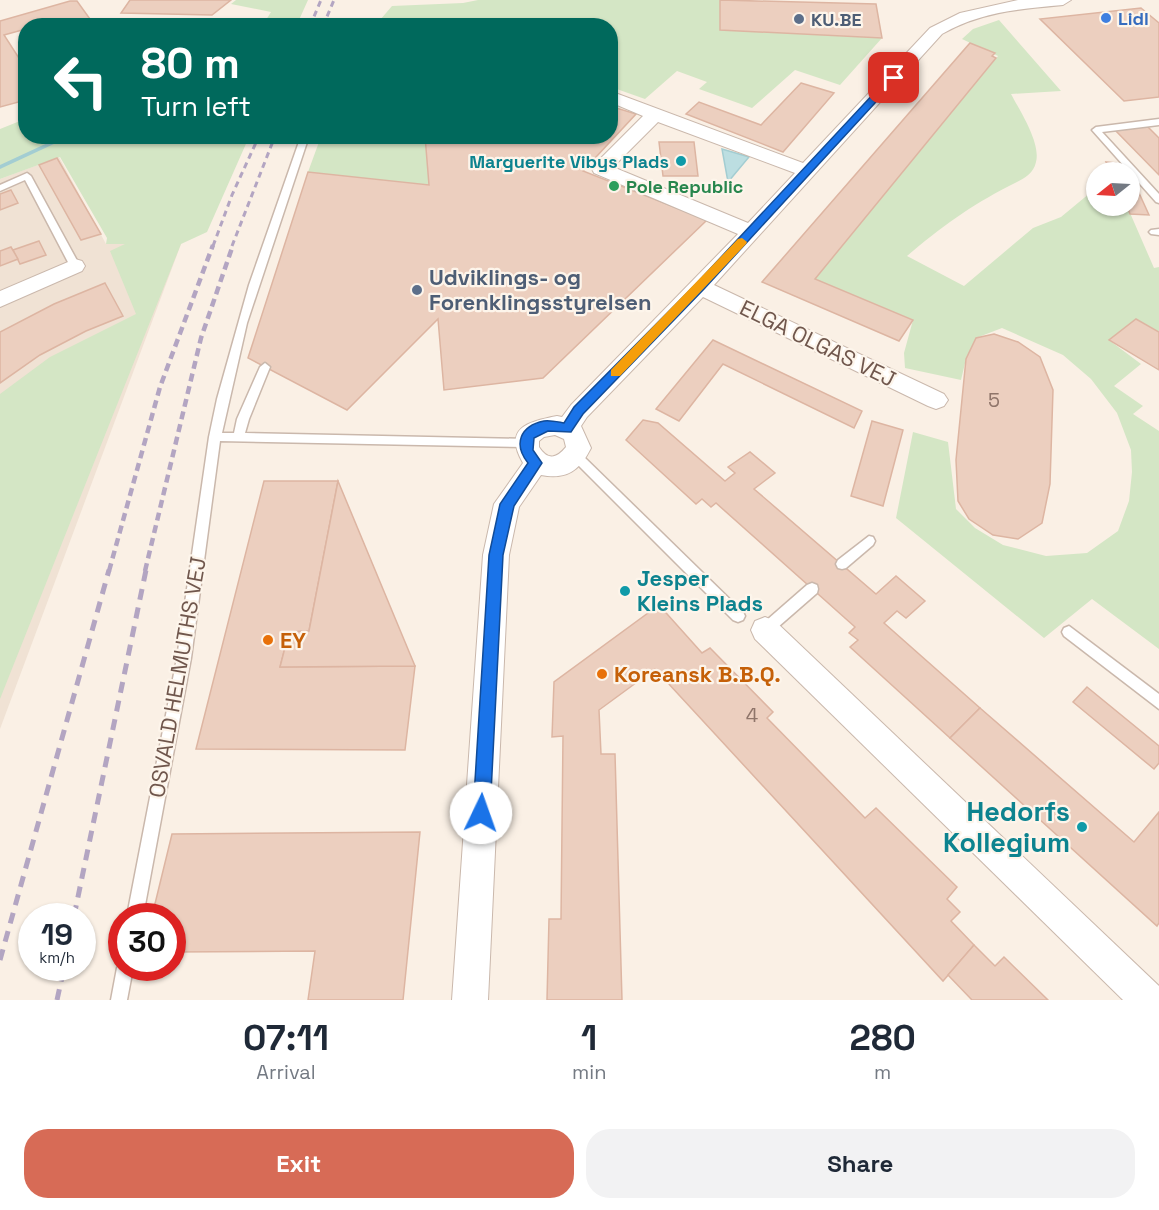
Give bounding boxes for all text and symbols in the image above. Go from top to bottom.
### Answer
place label: Lidl [1118,7,1149,30]
place label: KU.BE [811,8,861,31]
marker: Lidl [1099,11,1113,25]
marker: KU.BE [792,12,806,26]
text: 80 m [141,37,240,90]
icon: left [42,42,120,120]
pin [868,52,919,103]
icon: arrive [877,61,910,94]
text: Turn left [141,89,251,124]
place label: Marguerite Vibys Plads [469,150,669,173]
marker: Marguerite Vibys Plads [674,154,688,168]
north arrow [1086,162,1140,216]
map controls [1086,162,1140,216]
place label: Pole Republic [626,175,743,198]
marker: Pole Republic [607,179,621,193]
place label: Udviklings- og Forenklingsstyrelsen [429,263,651,316]
marker: Udviklings- og Forenklingsstyrelsen [410,283,424,297]
street label: ELGA OLGAS VEJ [735,293,901,393]
house number: 5 [988,387,1000,413]
street label: OSVALD HELMUTHS VEJ [142,554,212,800]
place label: Jesper Kleins Plads [637,564,763,617]
marker: Jesper Kleins Plads [618,584,632,598]
place label: EY [280,626,306,654]
marker: EY [261,633,275,647]
place label: Koreansk B.B.Q. [614,660,781,688]
marker: Koreansk B.B.Q. [595,667,609,681]
house number: 4 [746,702,758,728]
position arrow [449,781,513,845]
place label: Hedorfs Kollegium [943,794,1070,860]
marker: Hedorfs Kollegium [1075,820,1089,834]
speed limit sign: 30 [108,903,186,981]
text: 19 [41,915,73,954]
text: km/h [39,948,75,967]
text: 07:11 [243,1015,329,1061]
text: 1 [581,1015,597,1061]
text: 280 [850,1015,916,1061]
text: Arrival [256,1059,316,1085]
text: min [572,1059,606,1085]
text: m [874,1059,891,1085]
button: Exit [24,1129,574,1198]
button: Share [586,1129,1135,1198]

